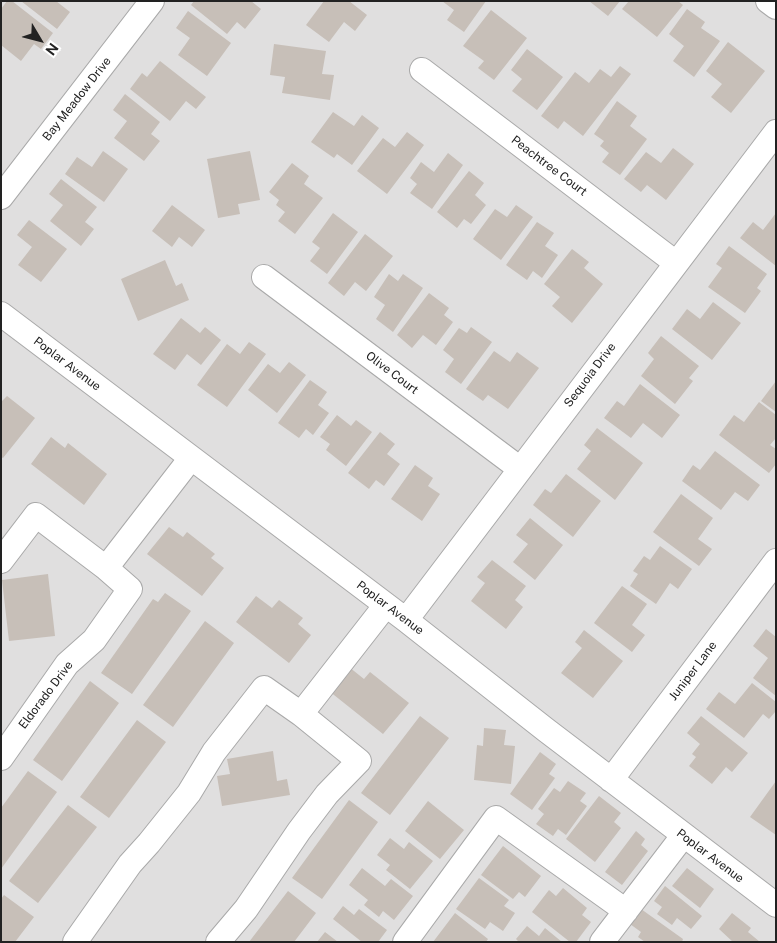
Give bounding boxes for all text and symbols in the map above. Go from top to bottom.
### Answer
north arrow [15,15,65,65]
text: N [42,40,62,58]
street label: Bay Meadow Drive [40,54,114,144]
street label: Peachtree Court [508,133,590,199]
street label: Poplar Avenue [31,334,103,394]
street label: Sequoia Drive [561,340,619,410]
street label: Olive Court [363,349,421,397]
street label: Poplar Avenue [354,578,426,638]
street label: Juniper Lane [666,639,720,703]
street label: Eldorado Drive [16,658,76,732]
street label: Poplar Avenue [674,826,746,886]

